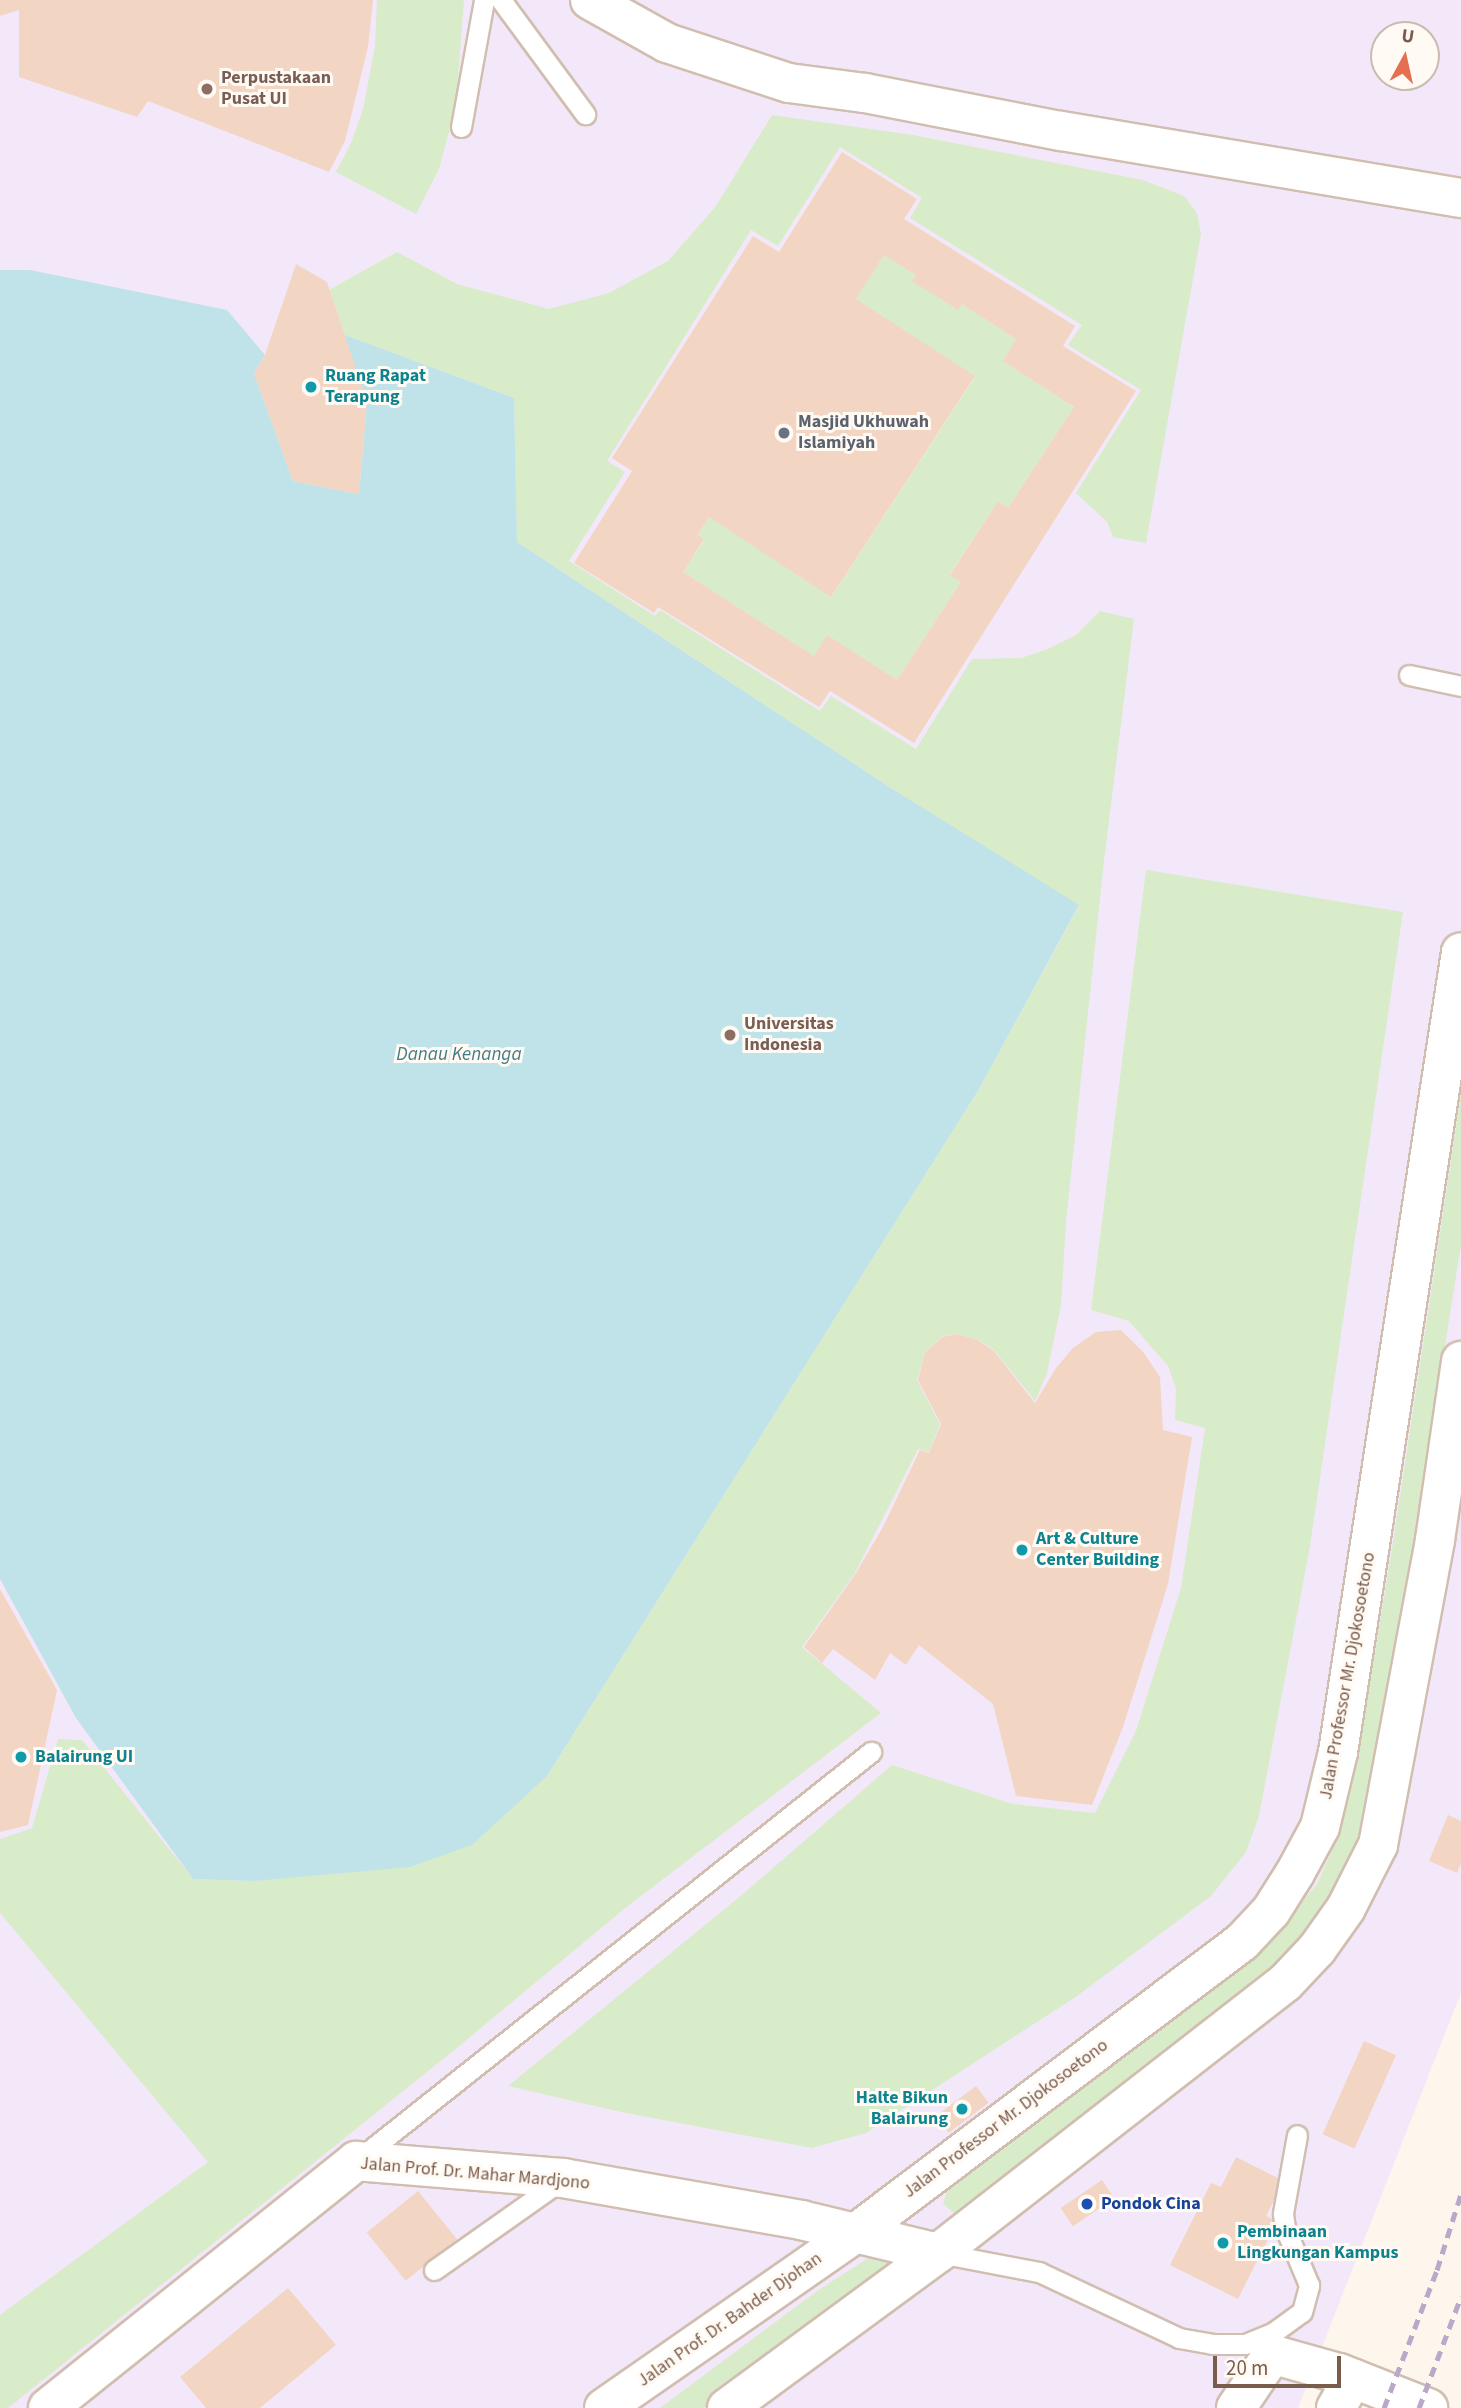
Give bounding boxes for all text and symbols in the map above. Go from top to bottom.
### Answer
north arrow [1370,21,1440,91]
text: U [1400,22,1416,51]
place label: Perpustakaan Pusat UI [221,68,331,110]
marker: Perpustakaan Pusat UI [199,81,215,97]
place label: Ruang Rapat Terapung [325,366,426,408]
marker: Ruang Rapat Terapung [303,379,319,395]
place label: Masjid Ukhuwah Islamiyah [798,412,929,454]
marker: Masjid Ukhuwah Islamiyah [776,425,792,441]
place label: Universitas Indonesia [744,1014,834,1056]
marker: Universitas Indonesia [722,1027,738,1043]
water label: Danau Kenanga [396,1044,522,1066]
place label: Art & Culture Center Building [1036,1529,1159,1572]
marker: Art & Culture Center Building [1014,1542,1030,1558]
street label: Jalan Professor Mr. Djokosoetono [1316,1551,1380,1801]
place label: Balairung UI [35,1746,133,1768]
marker: Balairung UI [13,1749,29,1765]
street label: Jalan Professor Mr. Djokosoetono [899,2035,1113,2203]
place label: Halte Bikun Balairung [856,2088,948,2130]
marker: Halte Bikun Balairung [954,2101,970,2117]
street label: Jalan Prof. Dr. Mahar Mardjono [359,2153,591,2195]
place label: Pondok Cina [1101,2193,1201,2215]
marker: Pondok Cina [1079,2196,1095,2212]
place label: Pembinaan Lingkungan Kampus [1237,2222,1398,2264]
marker: Pembinaan Lingkungan Kampus [1215,2235,1231,2251]
street label: Jalan Prof. Dr. Bahder Djohan [634,2248,826,2392]
scale bar [1216,2342,1344,2386]
text: 20 m [1226,2353,1268,2383]

